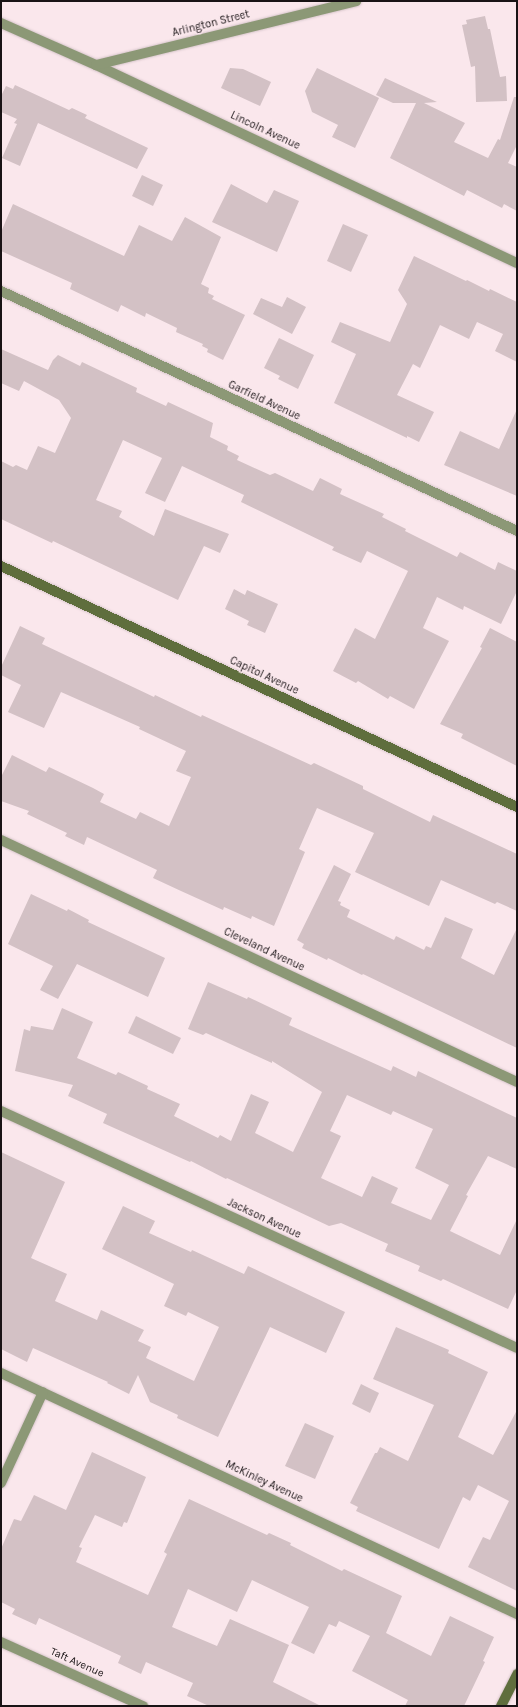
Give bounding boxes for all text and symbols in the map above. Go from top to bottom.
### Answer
street label: Arlington Street [171,8,251,40]
street label: Lincoln Avenue [228,109,302,153]
street label: Garfield Avenue [226,378,302,424]
street label: Capitol Avenue [227,654,301,698]
street label: Cleveland Avenue [221,925,307,975]
street label: Jackson Avenue [225,1196,303,1242]
street label: McKinley Avenue [223,1458,305,1506]
street label: Taft Avenue [48,1645,106,1681]

